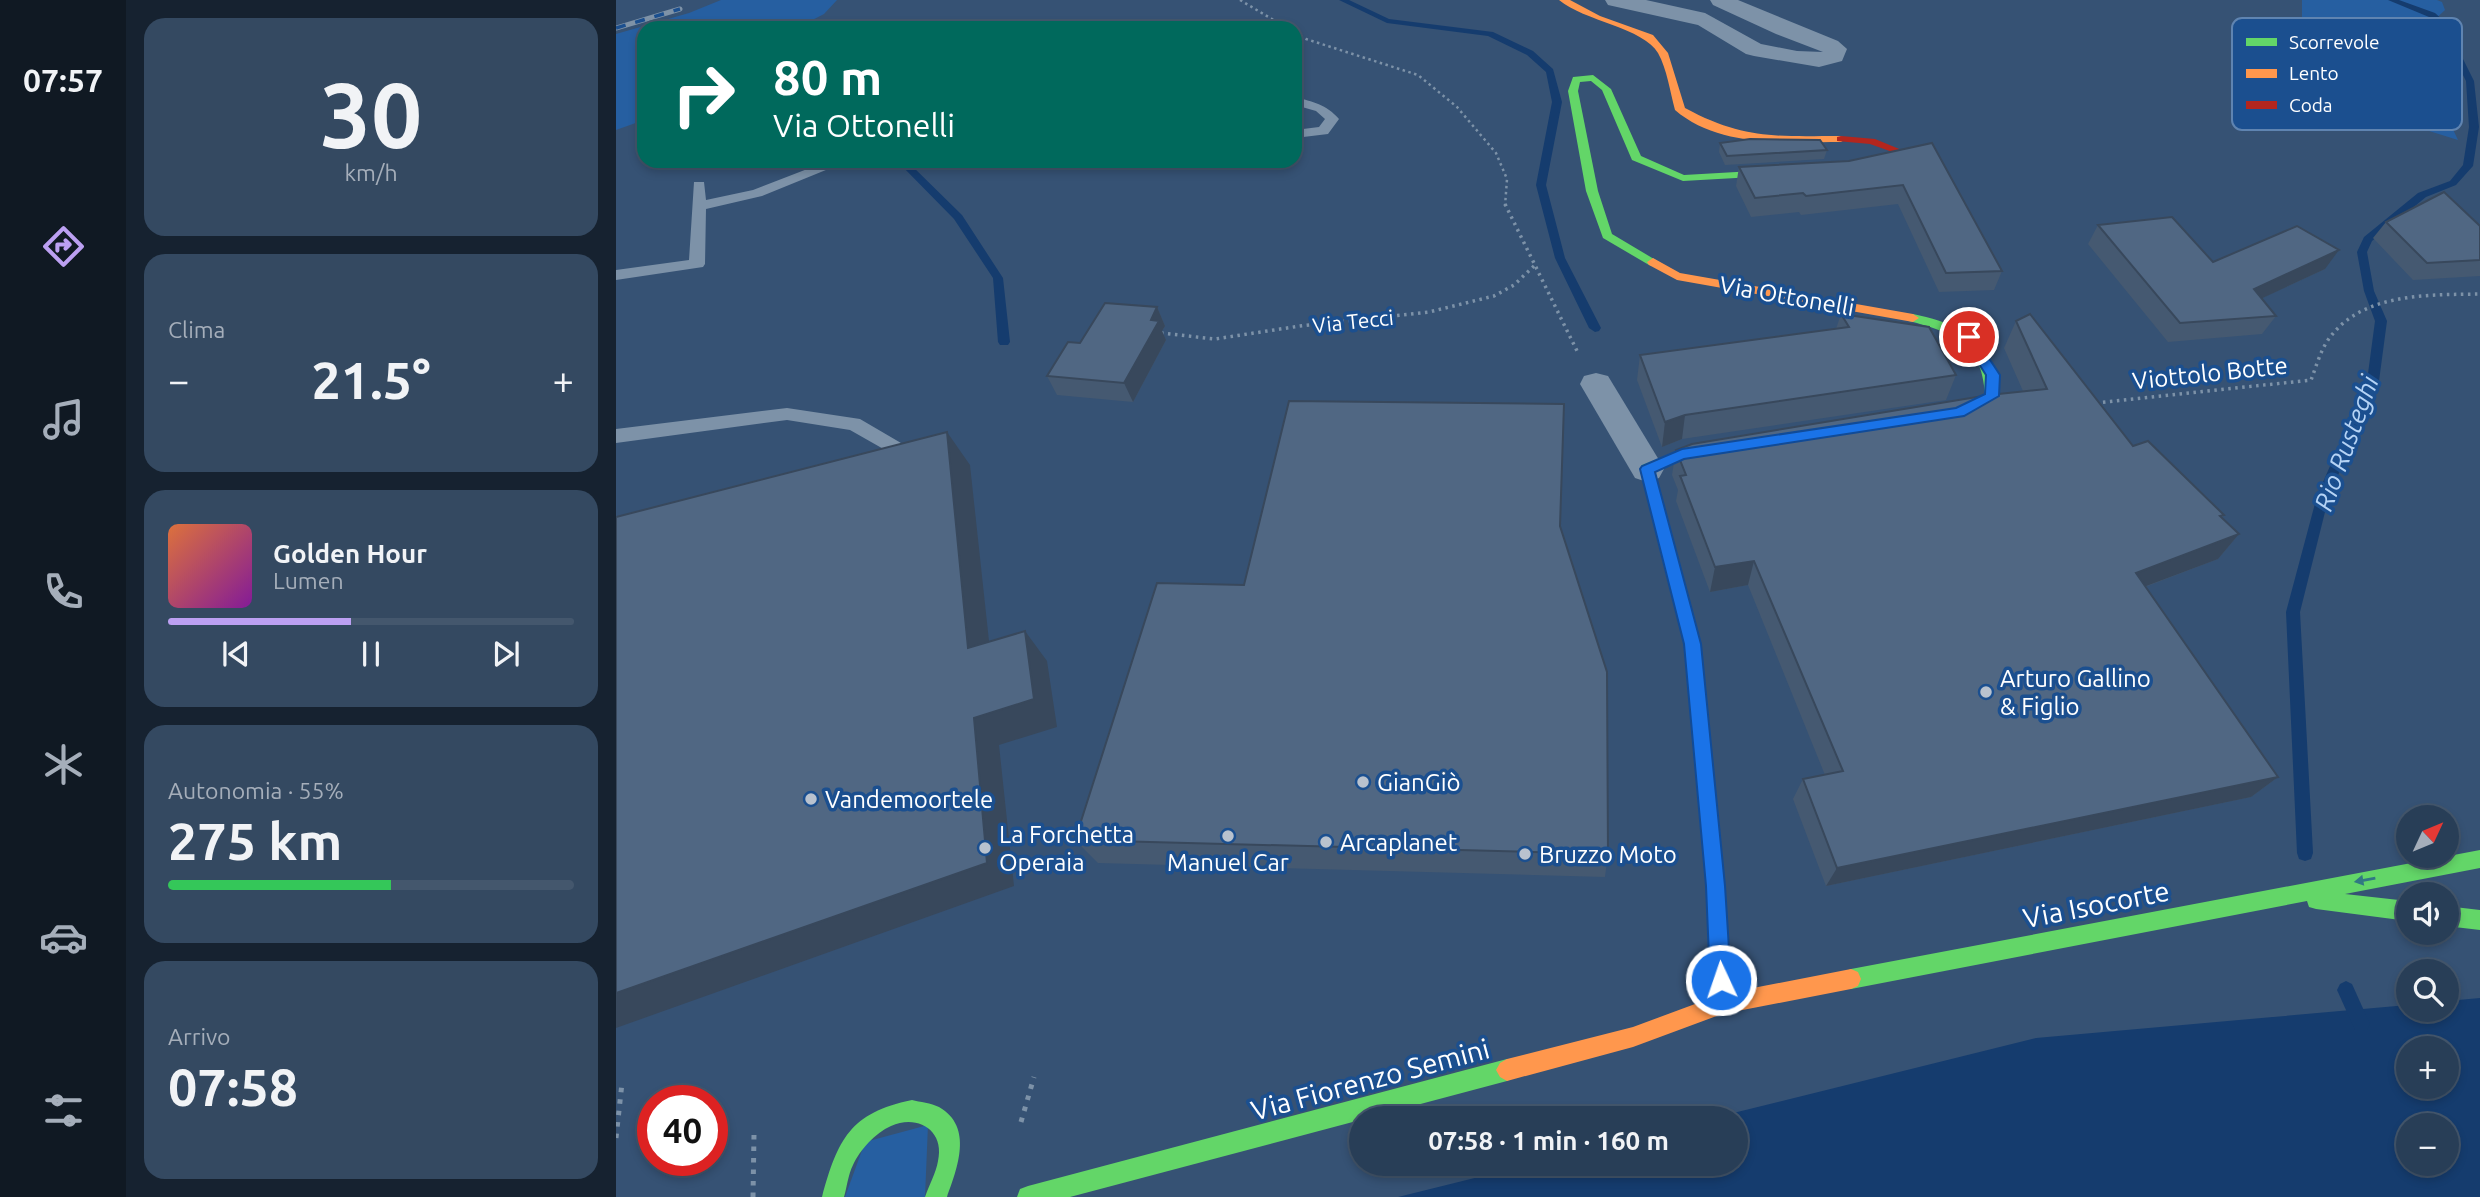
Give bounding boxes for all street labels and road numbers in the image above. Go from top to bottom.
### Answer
street label: Via Ottonelli [1717,271,1857,321]
street label: Via Tecci [1311,305,1395,337]
street label: Viottolo Botte [2131,351,2289,395]
street label: Via Isocorte [2020,875,2172,933]
street label: Via Fiorenzo Semini [1247,1032,1493,1126]

